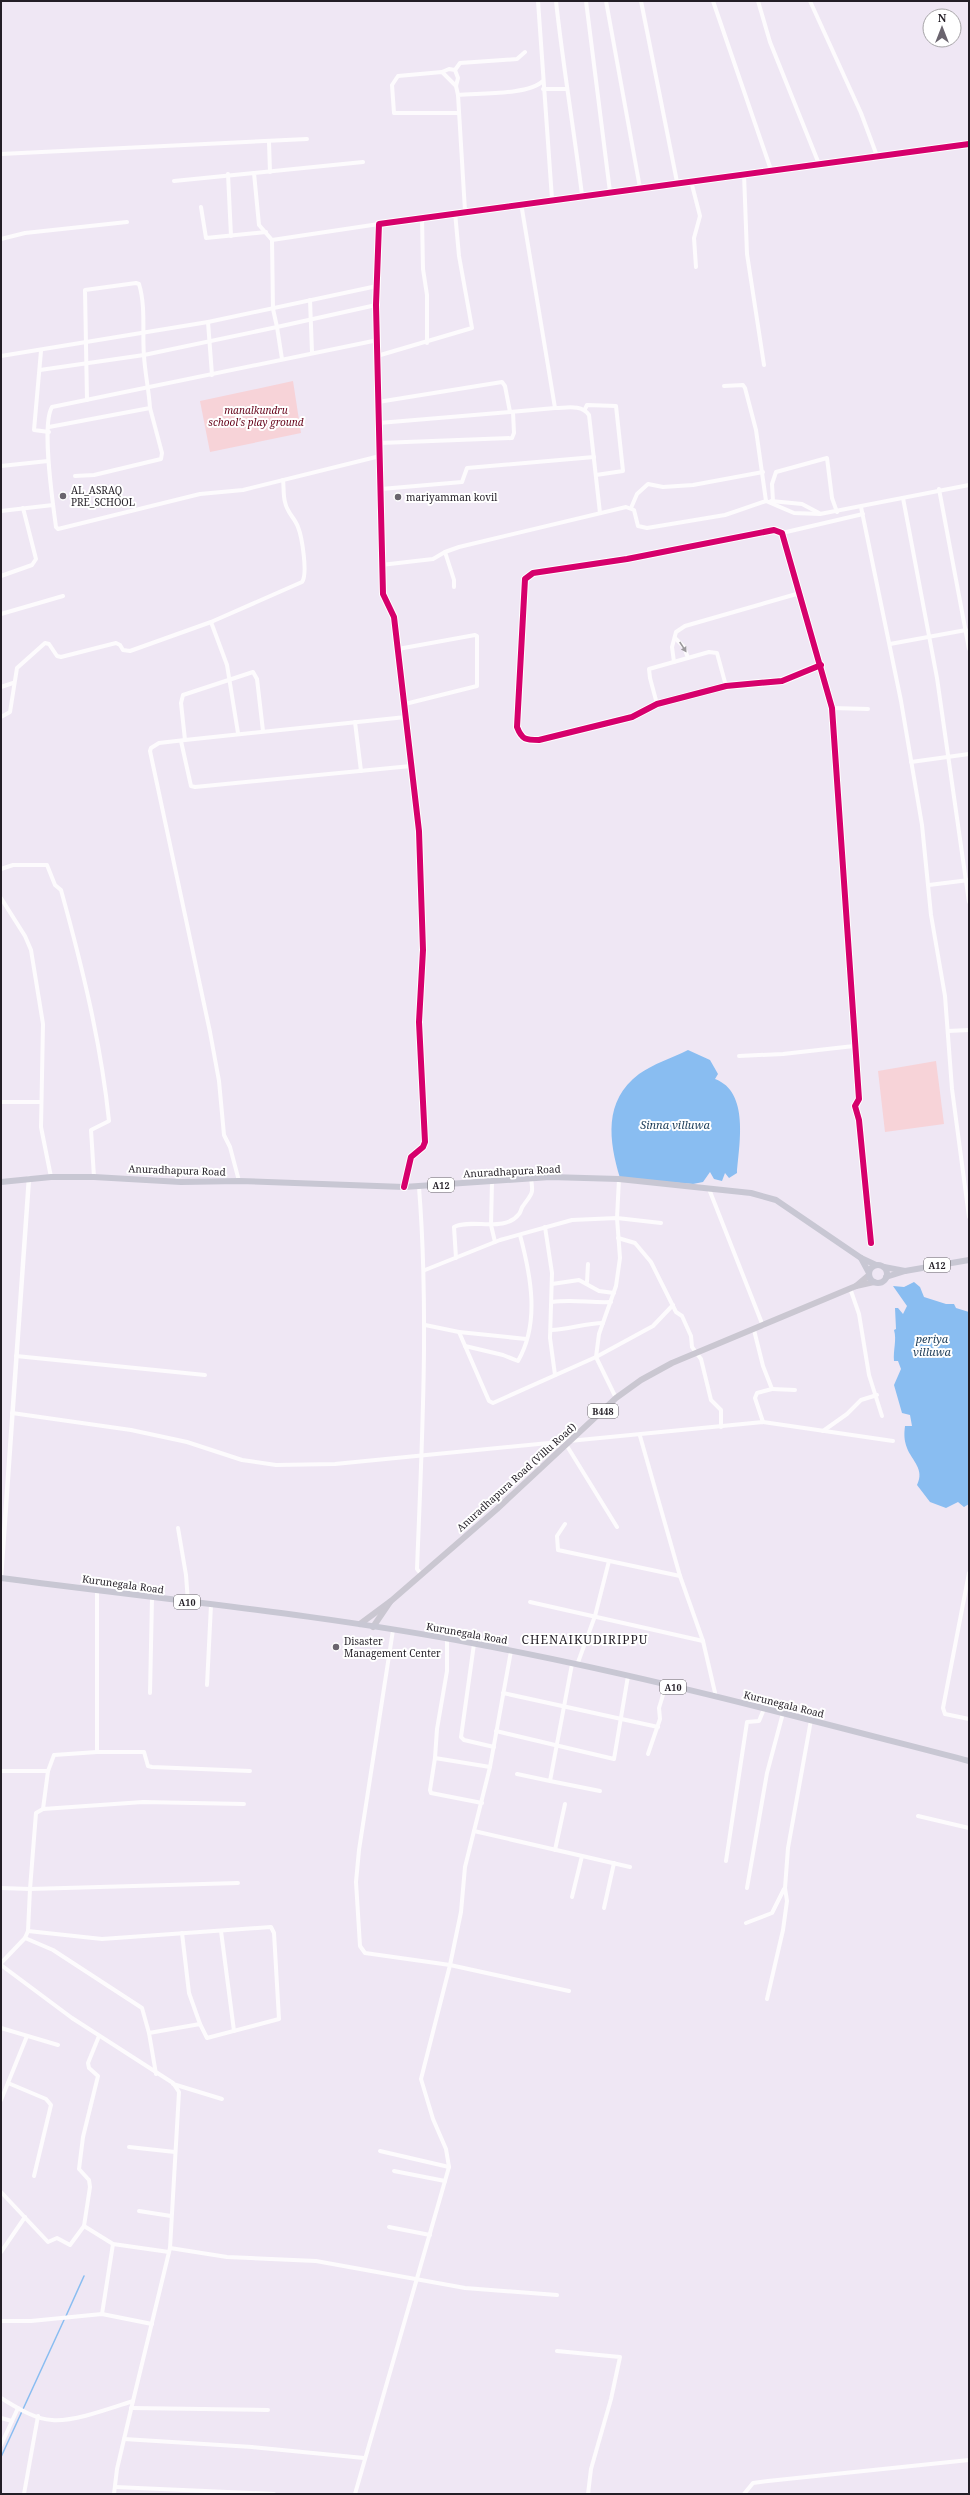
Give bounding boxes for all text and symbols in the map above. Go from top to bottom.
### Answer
north arrow [922,8,962,48]
text: N [938,10,947,25]
park label: manalkundru school's play ground [208,403,304,429]
place label: AL_ASRAQ PRE_SCHOOL [71,483,135,509]
place label: mariyamman kovil [406,490,497,504]
marker: AL_ASRAQ PRE_SCHOOL [58,491,68,501]
marker: mariyamman kovil [393,492,403,502]
one-way arrow [679,641,686,653]
water label: Sinna villuwa [640,1117,710,1132]
street label: Anuradhapura Road [128,1161,226,1179]
street label: Anuradhapura Road [463,1161,561,1181]
road number: A12 [428,1178,454,1192]
road number: A12 [924,1258,950,1272]
water label: periya villuwa [913,1331,952,1359]
road number: B448 [588,1404,618,1418]
street label: Anuradhapura Road (Villu Road) [453,1420,579,1534]
street label: Kurunegala Road [81,1571,165,1597]
road number: A10 [174,1595,200,1609]
street label: Kurunegala Road [425,1619,509,1647]
district label: CHENAIKUDIRIPPU [522,1631,648,1648]
place label: Disaster Management Center [344,1634,441,1660]
marker: Disaster Management Center [331,1642,341,1652]
road number: A10 [660,1680,686,1694]
street label: Kurunegala Road [742,1687,826,1721]

